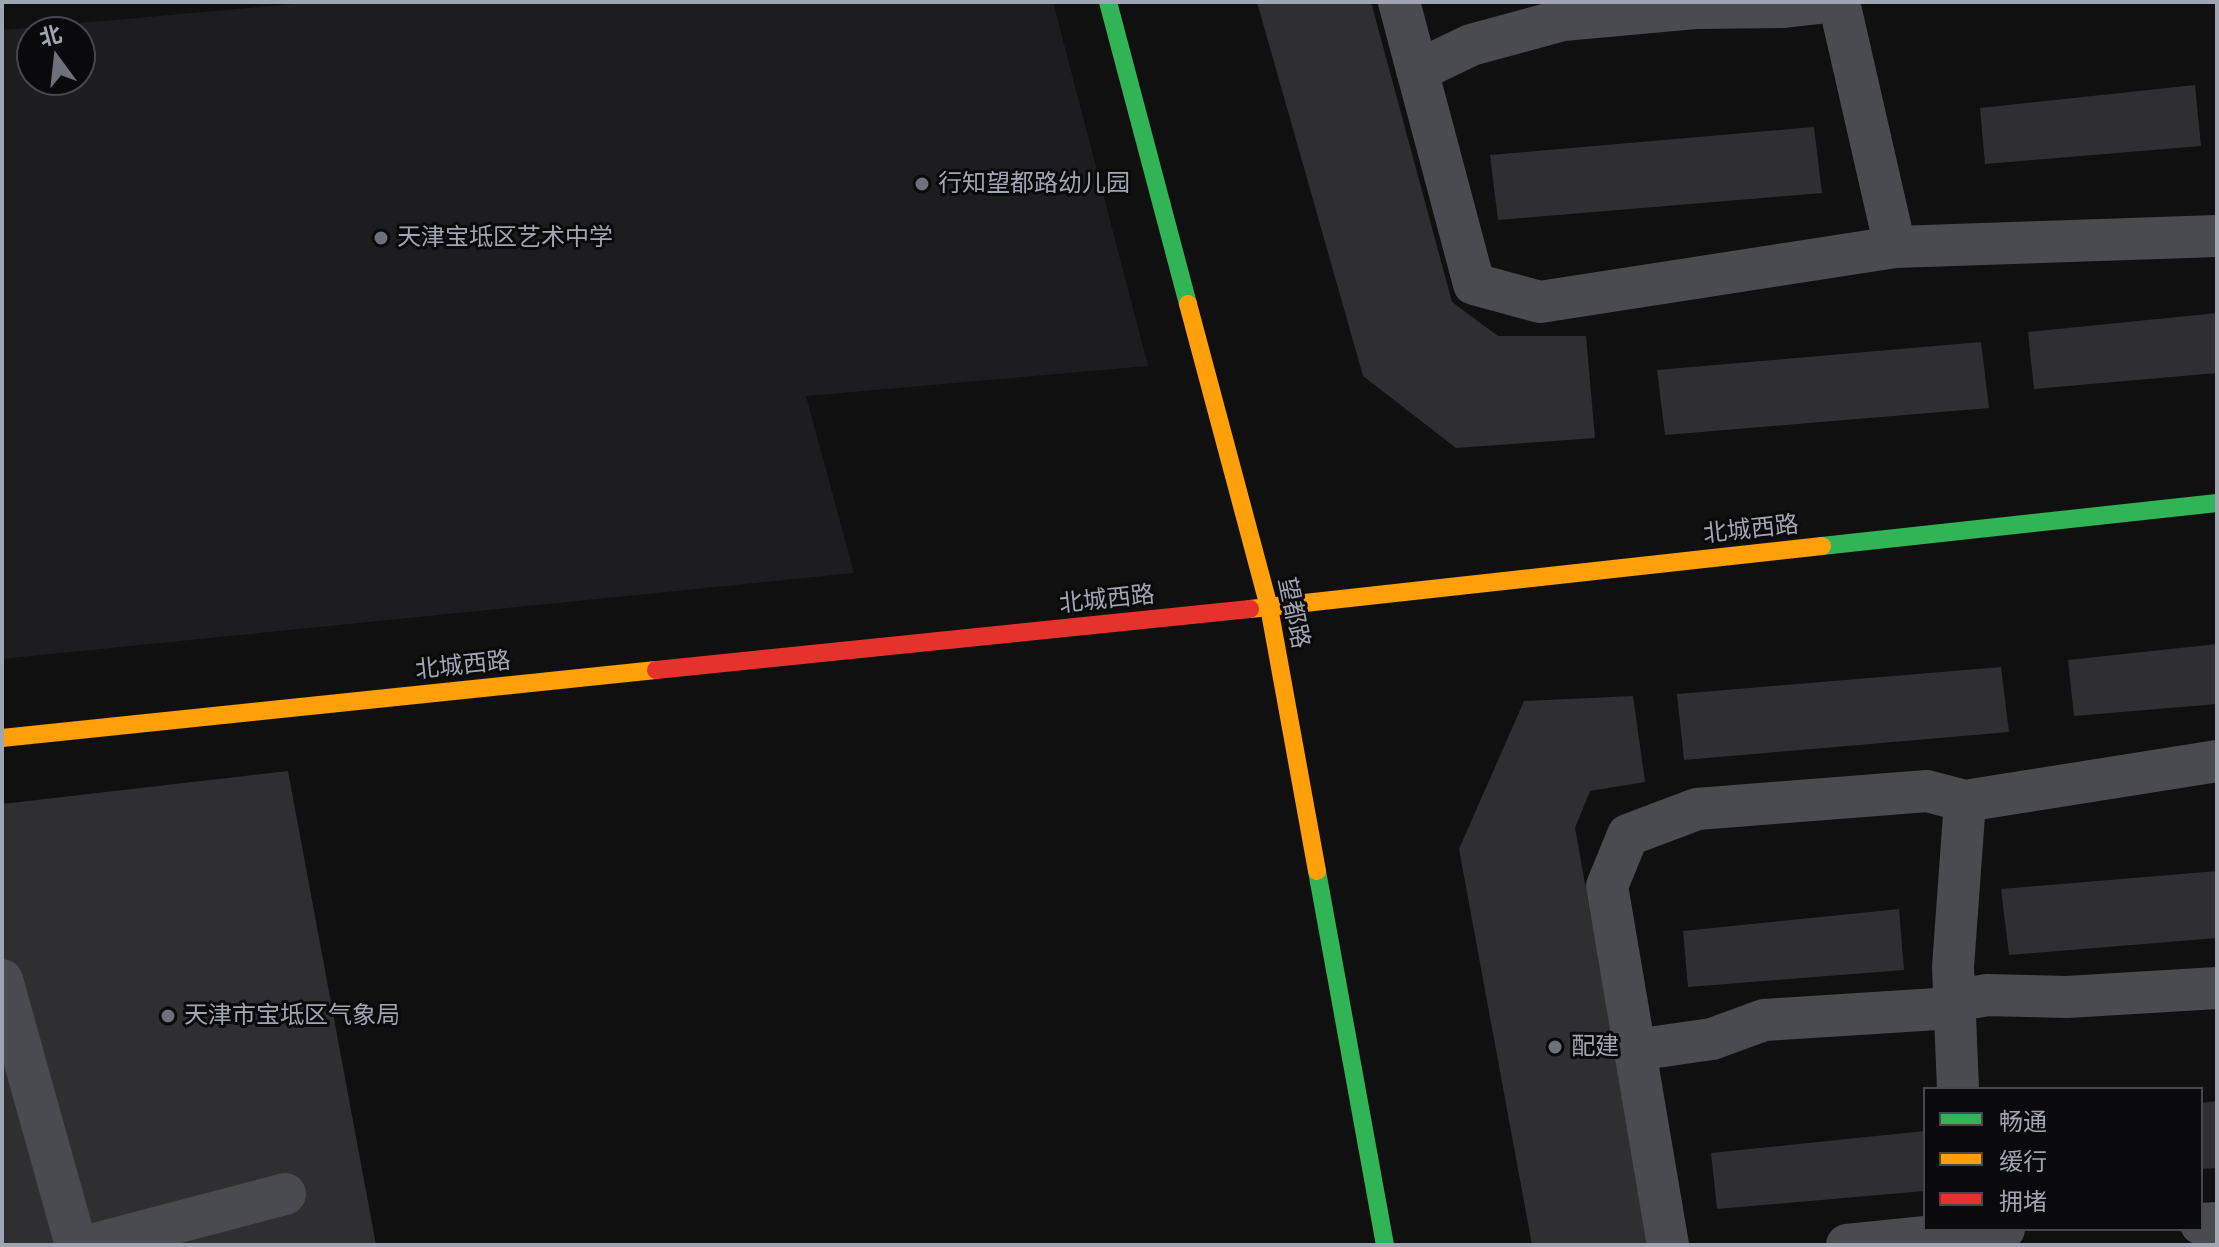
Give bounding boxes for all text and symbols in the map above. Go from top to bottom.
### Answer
north arrow [16,16,96,96]
text: 北 [36,17,65,52]
place label: 行知望都路幼儿园 [938,170,1130,198]
marker: 行知望都路幼儿园 [913,175,931,193]
place label: 天津宝坻区艺术中学 [397,224,613,252]
marker: 天津宝坻区艺术中学 [372,229,390,247]
street label: 北城西路 [1702,511,1800,549]
street label: 望都路 [1271,575,1315,651]
street label: 北城西路 [1058,581,1156,619]
street label: 北城西路 [414,647,512,685]
place label: 天津市宝坻区气象局 [184,1002,400,1030]
marker: 天津市宝坻区气象局 [159,1007,177,1025]
place label: 配建 [1571,1033,1619,1061]
marker: 配建 [1546,1038,1564,1056]
legend [1923,1087,2203,1231]
text: 畅通 [1999,1104,2047,1137]
text: 缓行 [1999,1144,2047,1177]
text: 拥堵 [1999,1184,2047,1217]

